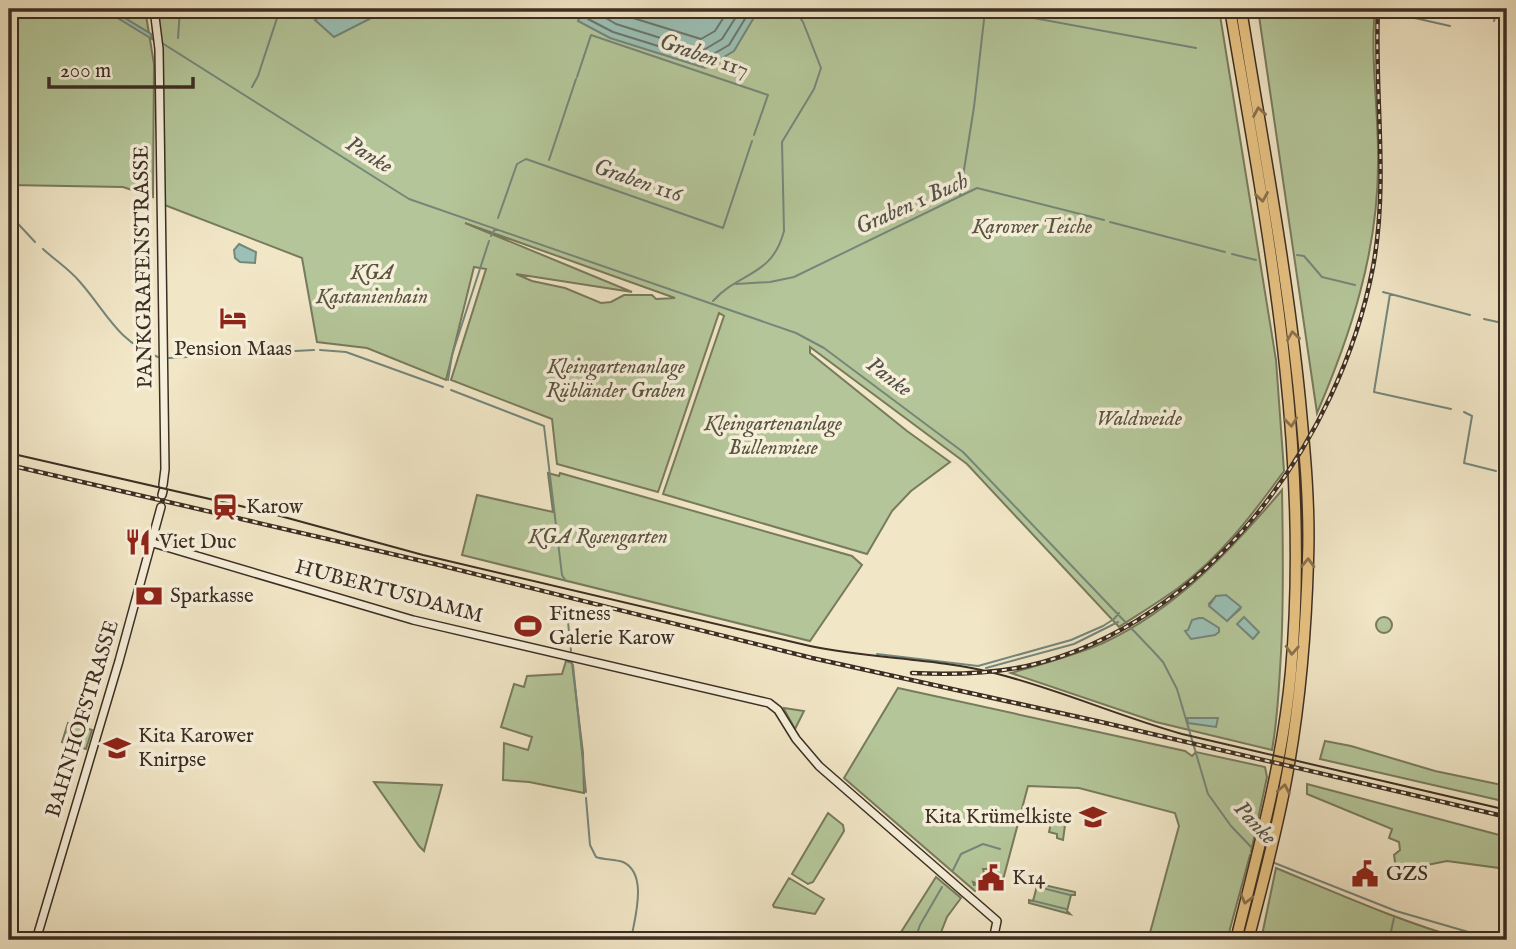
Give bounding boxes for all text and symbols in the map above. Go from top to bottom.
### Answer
water label: Graben 117 [655,27,753,85]
scale bar [49,46,192,90]
text: 200 m [60,58,111,85]
one-way arrow [1252,106,1267,117]
water label: Panke [340,129,398,181]
street label: PANKGRAFENSTRASSE [128,145,160,389]
water label: Graben 116 [590,152,687,210]
water label: Graben 1 Buch [851,166,973,242]
one-way arrow [1254,191,1269,203]
park label: Karower Teiche [971,214,1092,241]
park label: KGA Kastanienhain [315,260,428,311]
hotel icon: Pension Maas [218,303,248,333]
one-way arrow [1286,331,1301,342]
place label: Pension Maas [174,336,292,363]
water label: Panke [860,350,918,404]
park label: Kleingartenanlage Rübländer Graben [546,354,686,405]
park label: Waldweide [1096,406,1182,433]
park label: Kleingartenanlage Bullenwiese [703,411,842,462]
one-way arrow [1283,417,1298,428]
station icon: Karow [210,492,240,522]
place label: Karow [246,494,304,521]
park label: KGA Rosengarten [527,524,668,551]
restaurant icon: Viet Duc [123,527,153,557]
place label: Viet Duc [158,529,236,556]
street label: HUBERTUSDAMM [292,554,486,630]
one-way arrow [1300,557,1315,568]
bank icon: Sparkasse [134,581,164,611]
place label: Sparkasse [170,583,254,610]
place label: Fitness Galerie Karow [549,601,676,652]
sports icon: Fitness Galerie Karow [513,611,543,641]
street label: BAHNHOFSTRASSE [40,617,126,821]
one-way arrow [1285,644,1300,655]
place label: Kita Karower Knirpse [138,723,254,774]
school or university icon: Kita Karower Knirpse [102,733,132,763]
one-way arrow [1276,783,1291,795]
water label: Panke [1227,795,1283,852]
school or university icon: Kita Krümelkiste [1078,802,1108,832]
place label: Kita Krümelkiste [924,804,1072,831]
public building icon: GZS [1350,859,1380,889]
place label: GZS [1386,861,1428,888]
public building icon: K14 [976,863,1006,893]
place label: K14 [1012,865,1046,892]
one-way arrow [1240,893,1255,905]

